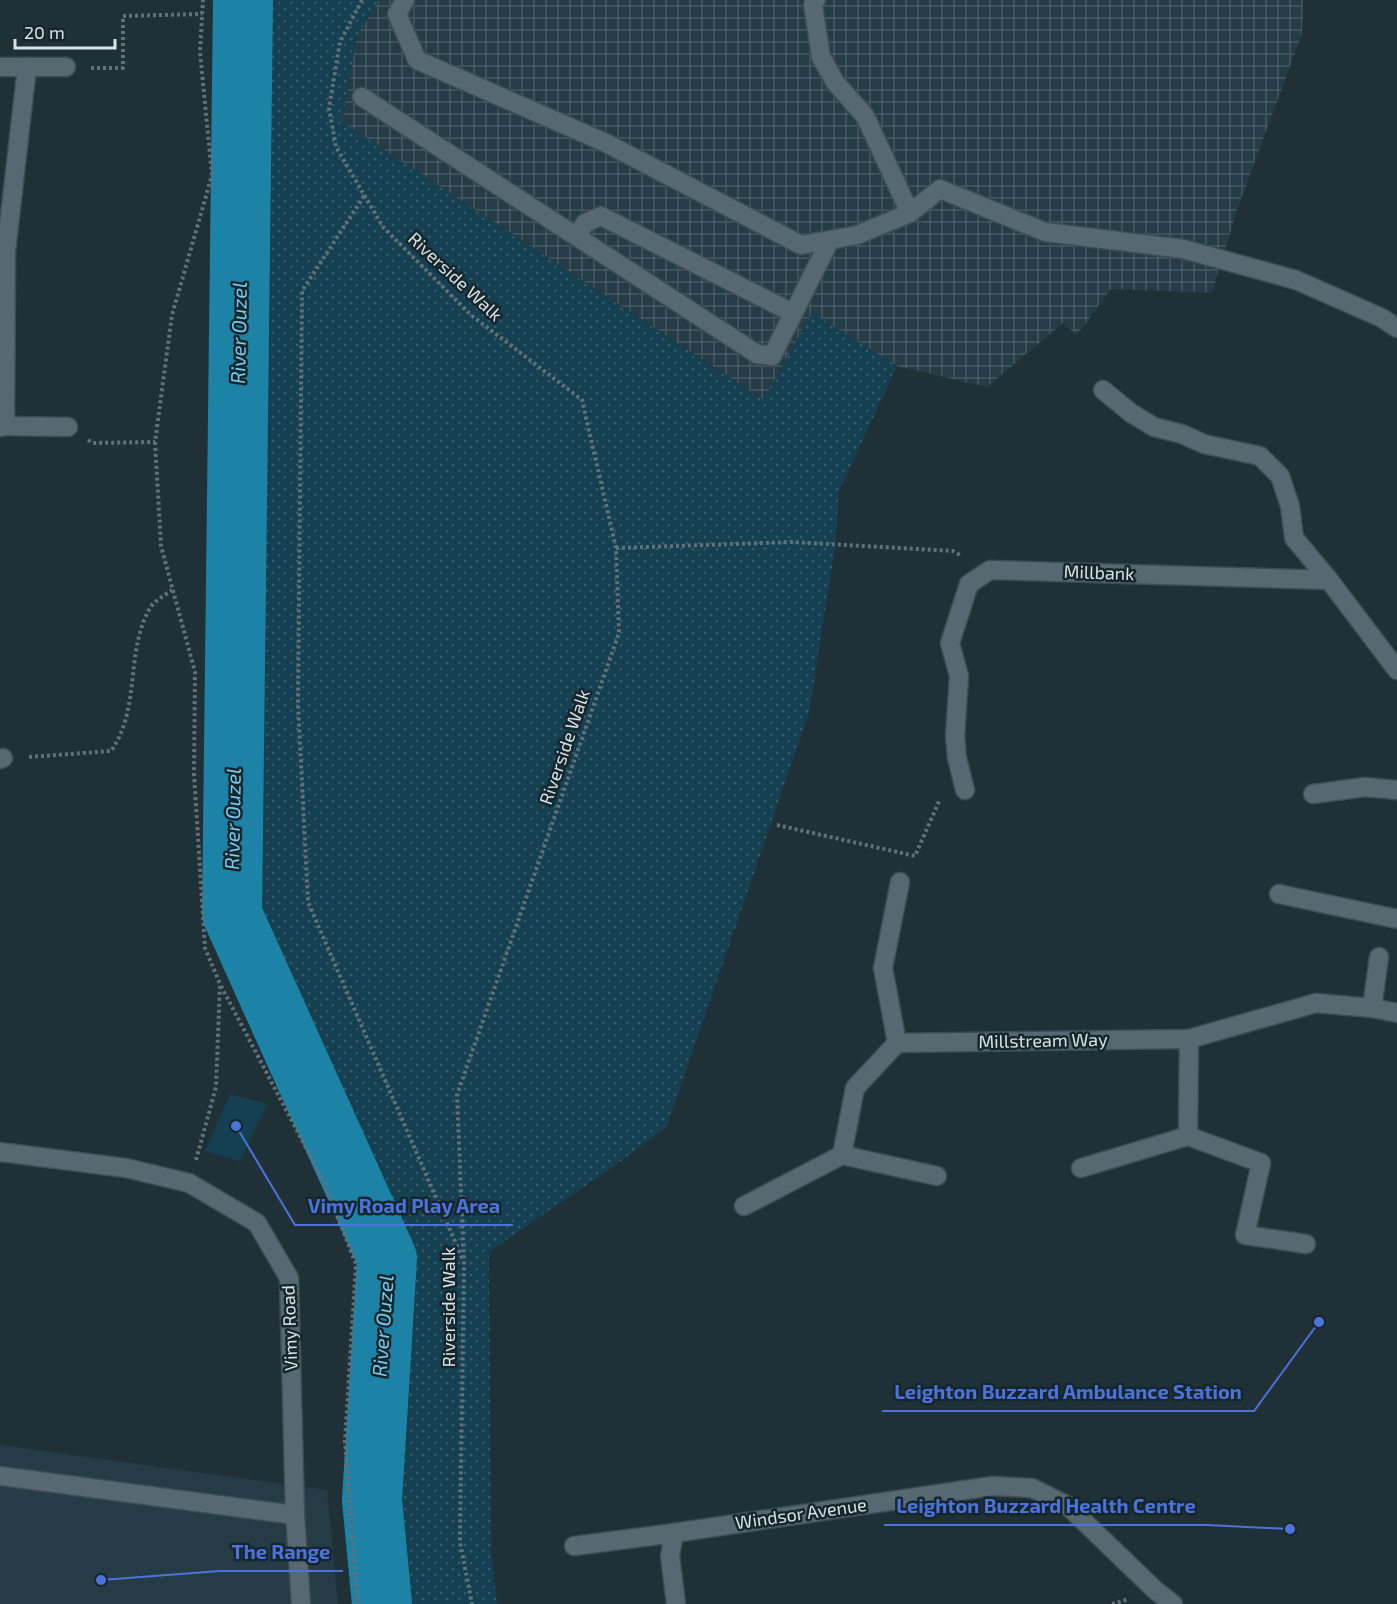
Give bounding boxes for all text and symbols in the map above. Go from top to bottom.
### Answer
scale bar [15,12,116,50]
text: 20 m [24,21,65,43]
street label: Riverside Walk [404,227,507,325]
water label: River Ouzel [225,282,251,384]
street label: Millbank [1063,560,1135,584]
street label: Riverside Walk [534,686,594,807]
water label: River Ouzel [219,768,245,870]
street label: Millstream Way [978,1028,1108,1052]
callout: Vimy Road Play Area [295,1187,513,1225]
text: Vimy Road Play Area [308,1193,500,1218]
street label: Riverside Walk [437,1247,459,1367]
water label: River Ouzel [366,1274,398,1378]
street label: Vimy Road [277,1285,301,1371]
callout: Leighton Buzzard Ambulance Station [882,1373,1254,1411]
text: Leighton Buzzard Ambulance Station [894,1379,1242,1403]
callout: Leighton Buzzard Health Centre [884,1487,1207,1525]
street label: Windsor Avenue [734,1493,868,1533]
text: Leighton Buzzard Health Centre [896,1493,1196,1517]
callout: The Range [220,1533,343,1571]
text: The Range [232,1539,330,1563]

